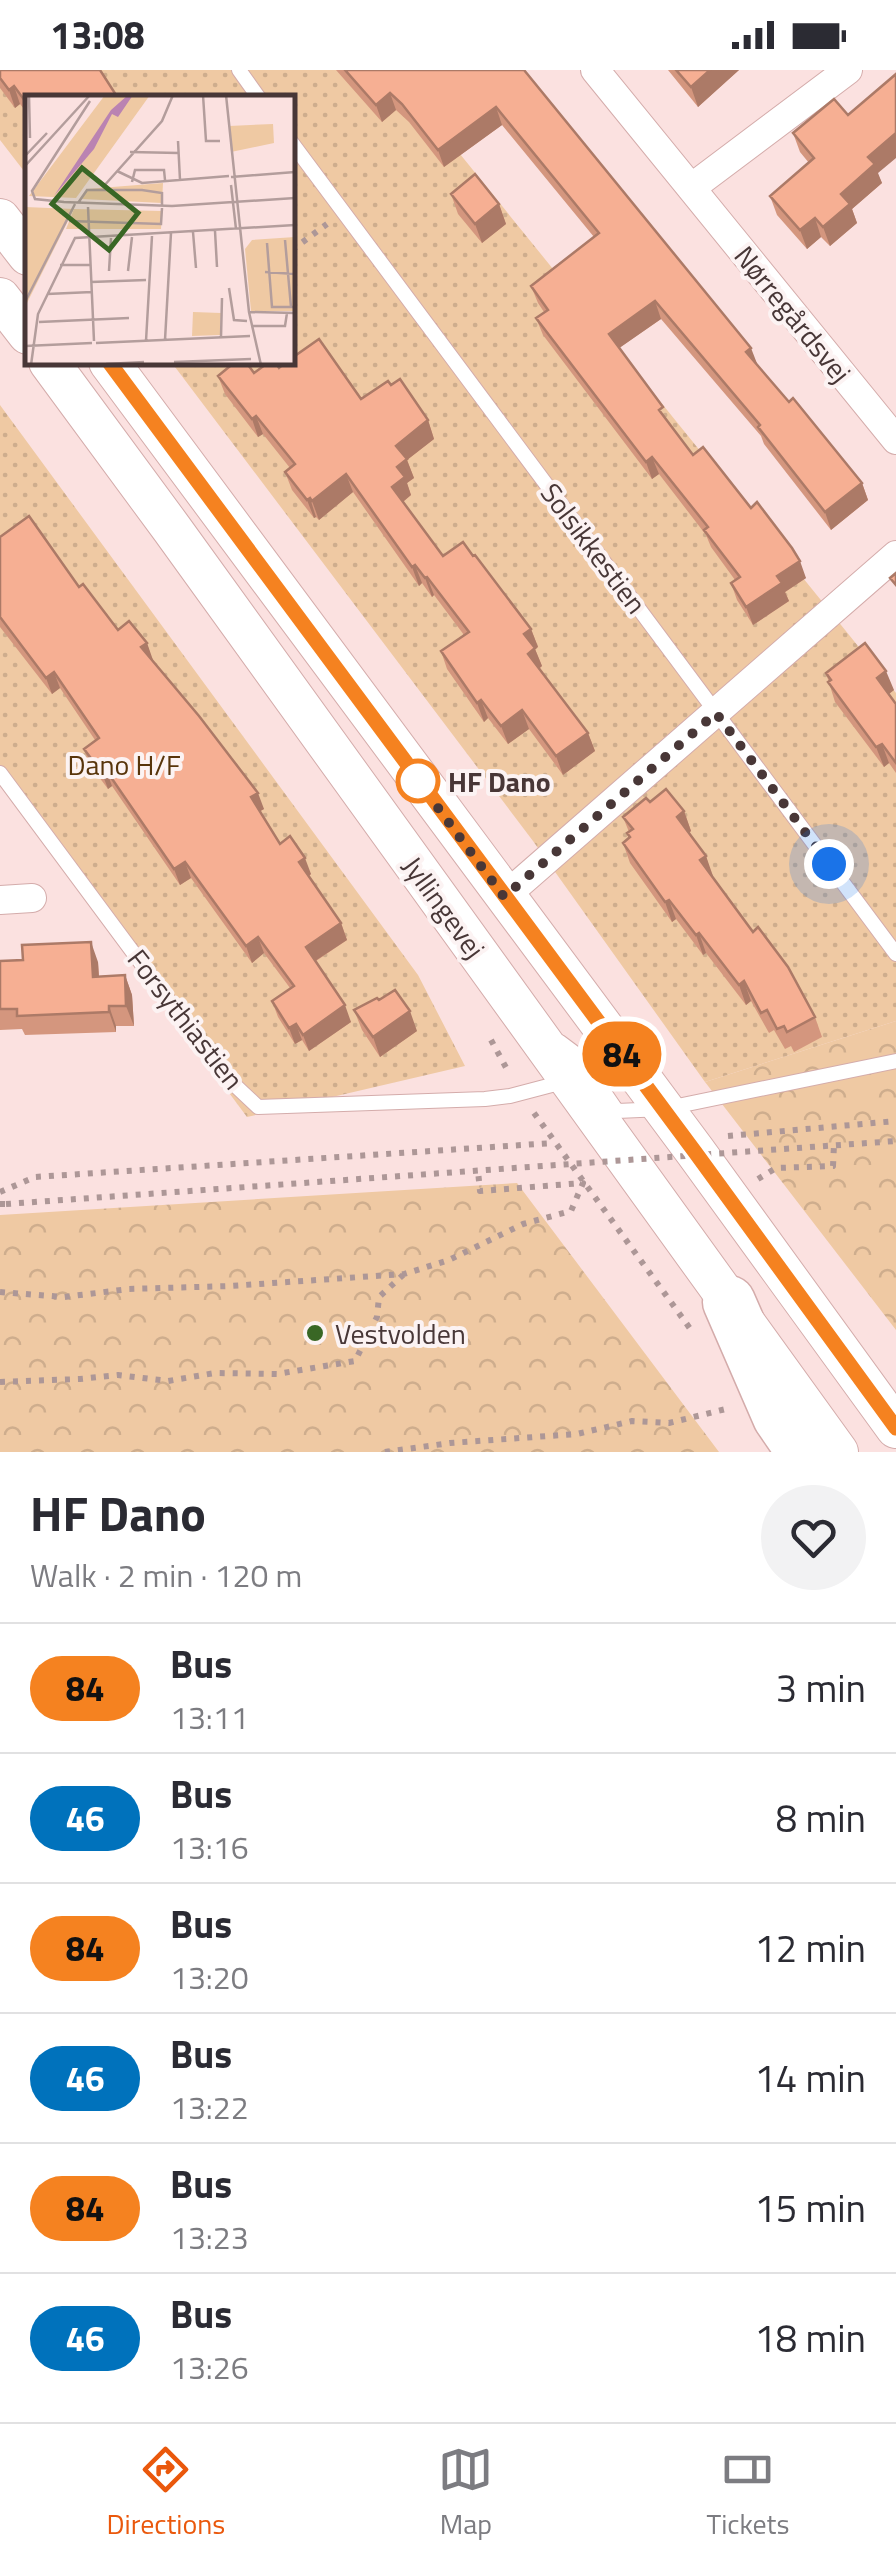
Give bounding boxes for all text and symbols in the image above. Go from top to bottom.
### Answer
text: 13:08 [50,6,145,64]
inset map [25,95,295,365]
street label: Nørregårdsvej [724,236,862,392]
street label: Solsikkestien [530,473,658,623]
park label: Dano H/F [67,743,181,786]
marker: HF Dano [397,760,439,802]
place label: HF Dano [448,760,551,803]
your location [804,839,854,889]
street label: Jyllingevej [392,847,496,967]
street label: Forsythiastien [117,939,255,1099]
line badge: 84 [577,1022,667,1086]
text: 84 [602,1027,642,1081]
place label: Vestvolden [335,1312,466,1355]
marker: Vestvolden [304,1322,326,1344]
text: HF Dano [30,1477,206,1550]
button: heart [761,1485,866,1590]
text: Walk · 2 min · 120 m [30,1551,302,1599]
text: Bus [170,1635,232,1693]
text: 3 min [776,1659,866,1717]
text: 84 [65,1661,105,1715]
text: 13:11 [170,1693,249,1741]
text: Bus [170,1765,232,1823]
text: 8 min [776,1789,866,1847]
text: 46 [65,1791,105,1845]
text: 13:16 [170,1823,249,1871]
text: Bus [170,1895,232,1953]
text: 12 min [755,1919,866,1977]
text: 84 [65,1921,105,1975]
text: 13:20 [170,1953,249,2001]
text: Bus [170,2025,232,2083]
text: 14 min [755,2049,866,2107]
text: 46 [65,2051,105,2105]
text: 13:22 [170,2083,249,2131]
text: Bus [170,2155,232,2213]
text: 15 min [755,2179,866,2237]
text: 84 [65,2181,105,2235]
text: 13:23 [170,2213,249,2261]
text: Bus [170,2285,232,2343]
text: 18 min [755,2309,866,2367]
text: 46 [65,2311,105,2365]
text: 13:26 [170,2343,249,2391]
tab: Directions [107,2442,225,2545]
tab: Map [438,2442,493,2545]
tab: Tickets [706,2442,789,2545]

